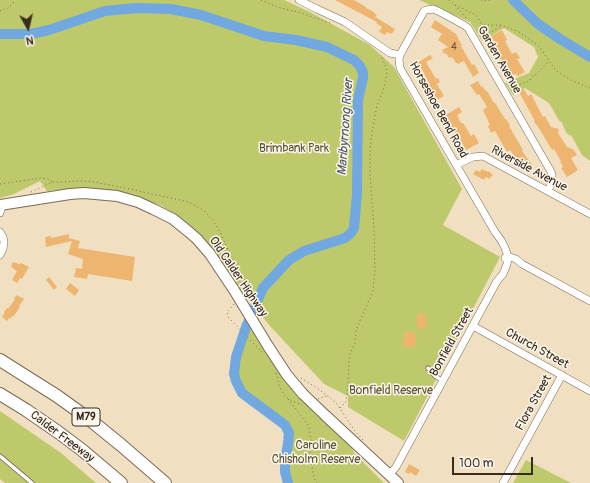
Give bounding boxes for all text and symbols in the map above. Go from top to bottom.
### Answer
north arrow [8,8,48,48]
street label: Garden Avenue [474,24,524,96]
text: N [25,33,34,47]
house number: 4 [451,41,457,53]
street label: Horseshoe Bend Road [405,59,471,161]
water label: Maribyrnong River [335,78,357,176]
park label: Brimbank Park [259,142,329,156]
street label: Riverside Avenue [489,143,569,195]
street label: Old Calder Highway [206,234,270,320]
street label: Bonfield Street [427,305,477,379]
street label: Church Street [503,326,571,372]
street label: Flora Street [513,373,555,433]
park label: Bonfield Reserve [349,384,433,398]
street label: Calder Freeway [27,408,97,466]
road number: M79 [72,408,100,426]
park label: Caroline Chisholm Reserve [272,439,360,467]
scale bar [454,449,535,475]
text: 100 m [459,456,493,471]

